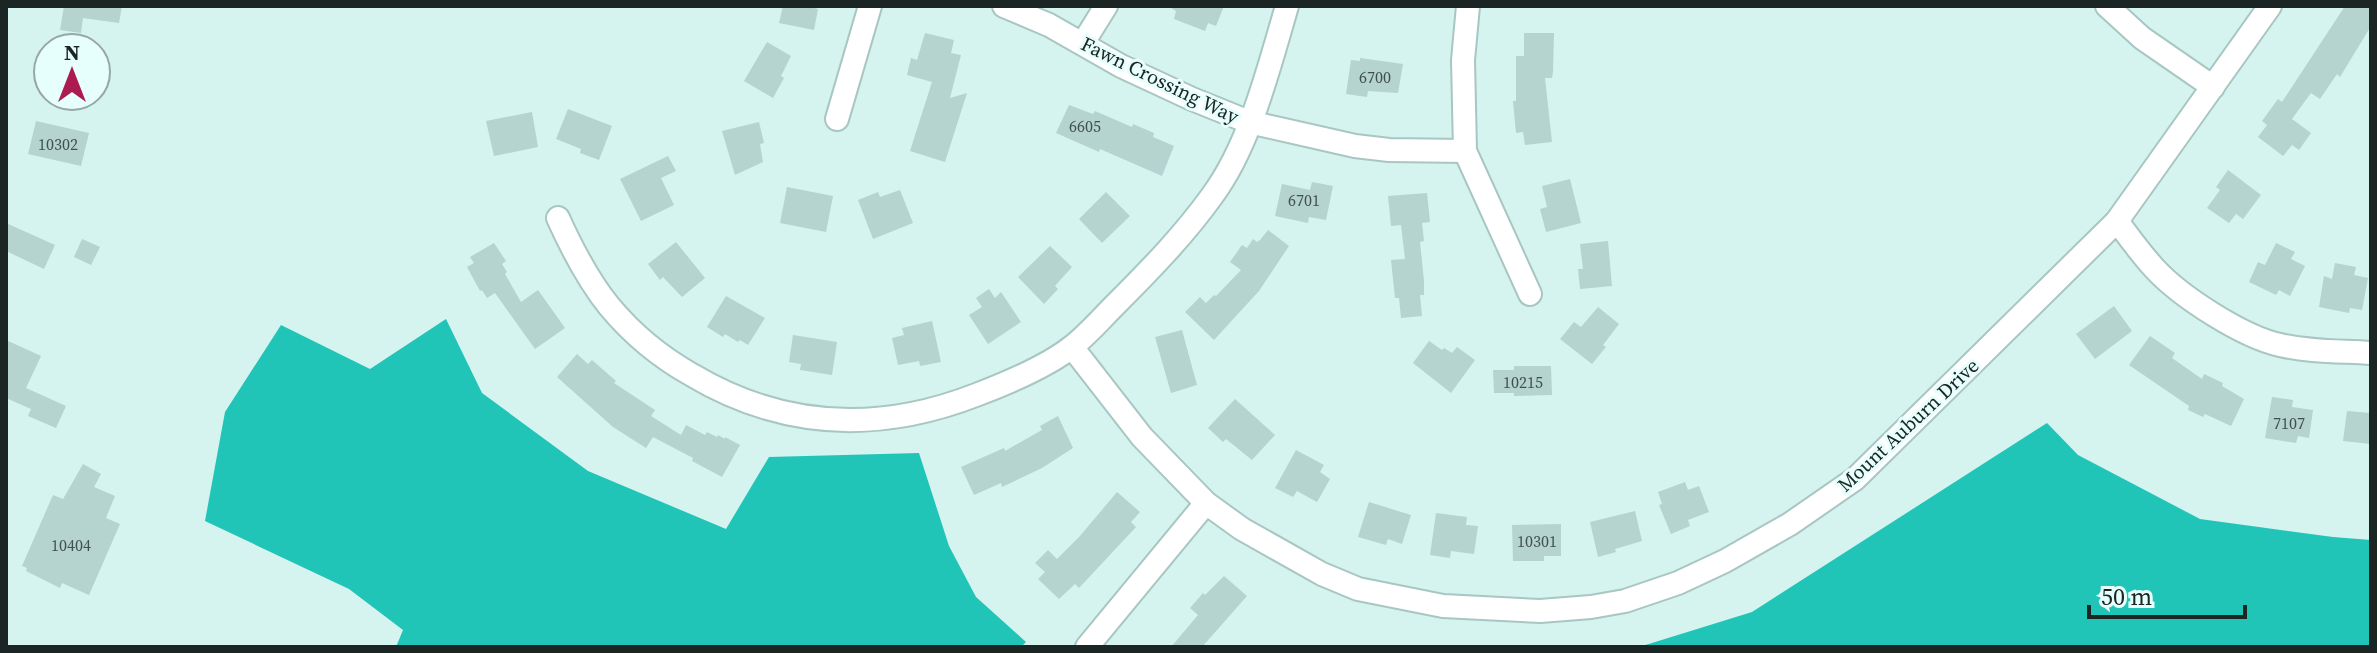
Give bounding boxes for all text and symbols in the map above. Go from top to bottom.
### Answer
street label: Fawn Crossing Way [1076,30,1244,131]
north arrow [32,32,112,112]
text: N [64,37,80,67]
house number: 6700 [1359,66,1391,88]
house number: 6605 [1069,115,1101,137]
house number: 10302 [38,133,78,155]
house number: 6701 [1288,189,1320,211]
street label: Mount Auburn Drive [1831,352,1985,498]
house number: 10215 [1503,371,1543,393]
house number: 7107 [2273,412,2305,434]
house number: 10301 [1517,530,1557,552]
house number: 10404 [51,534,91,556]
scale bar [2089,569,2245,619]
text: 50 m [2101,580,2152,613]

